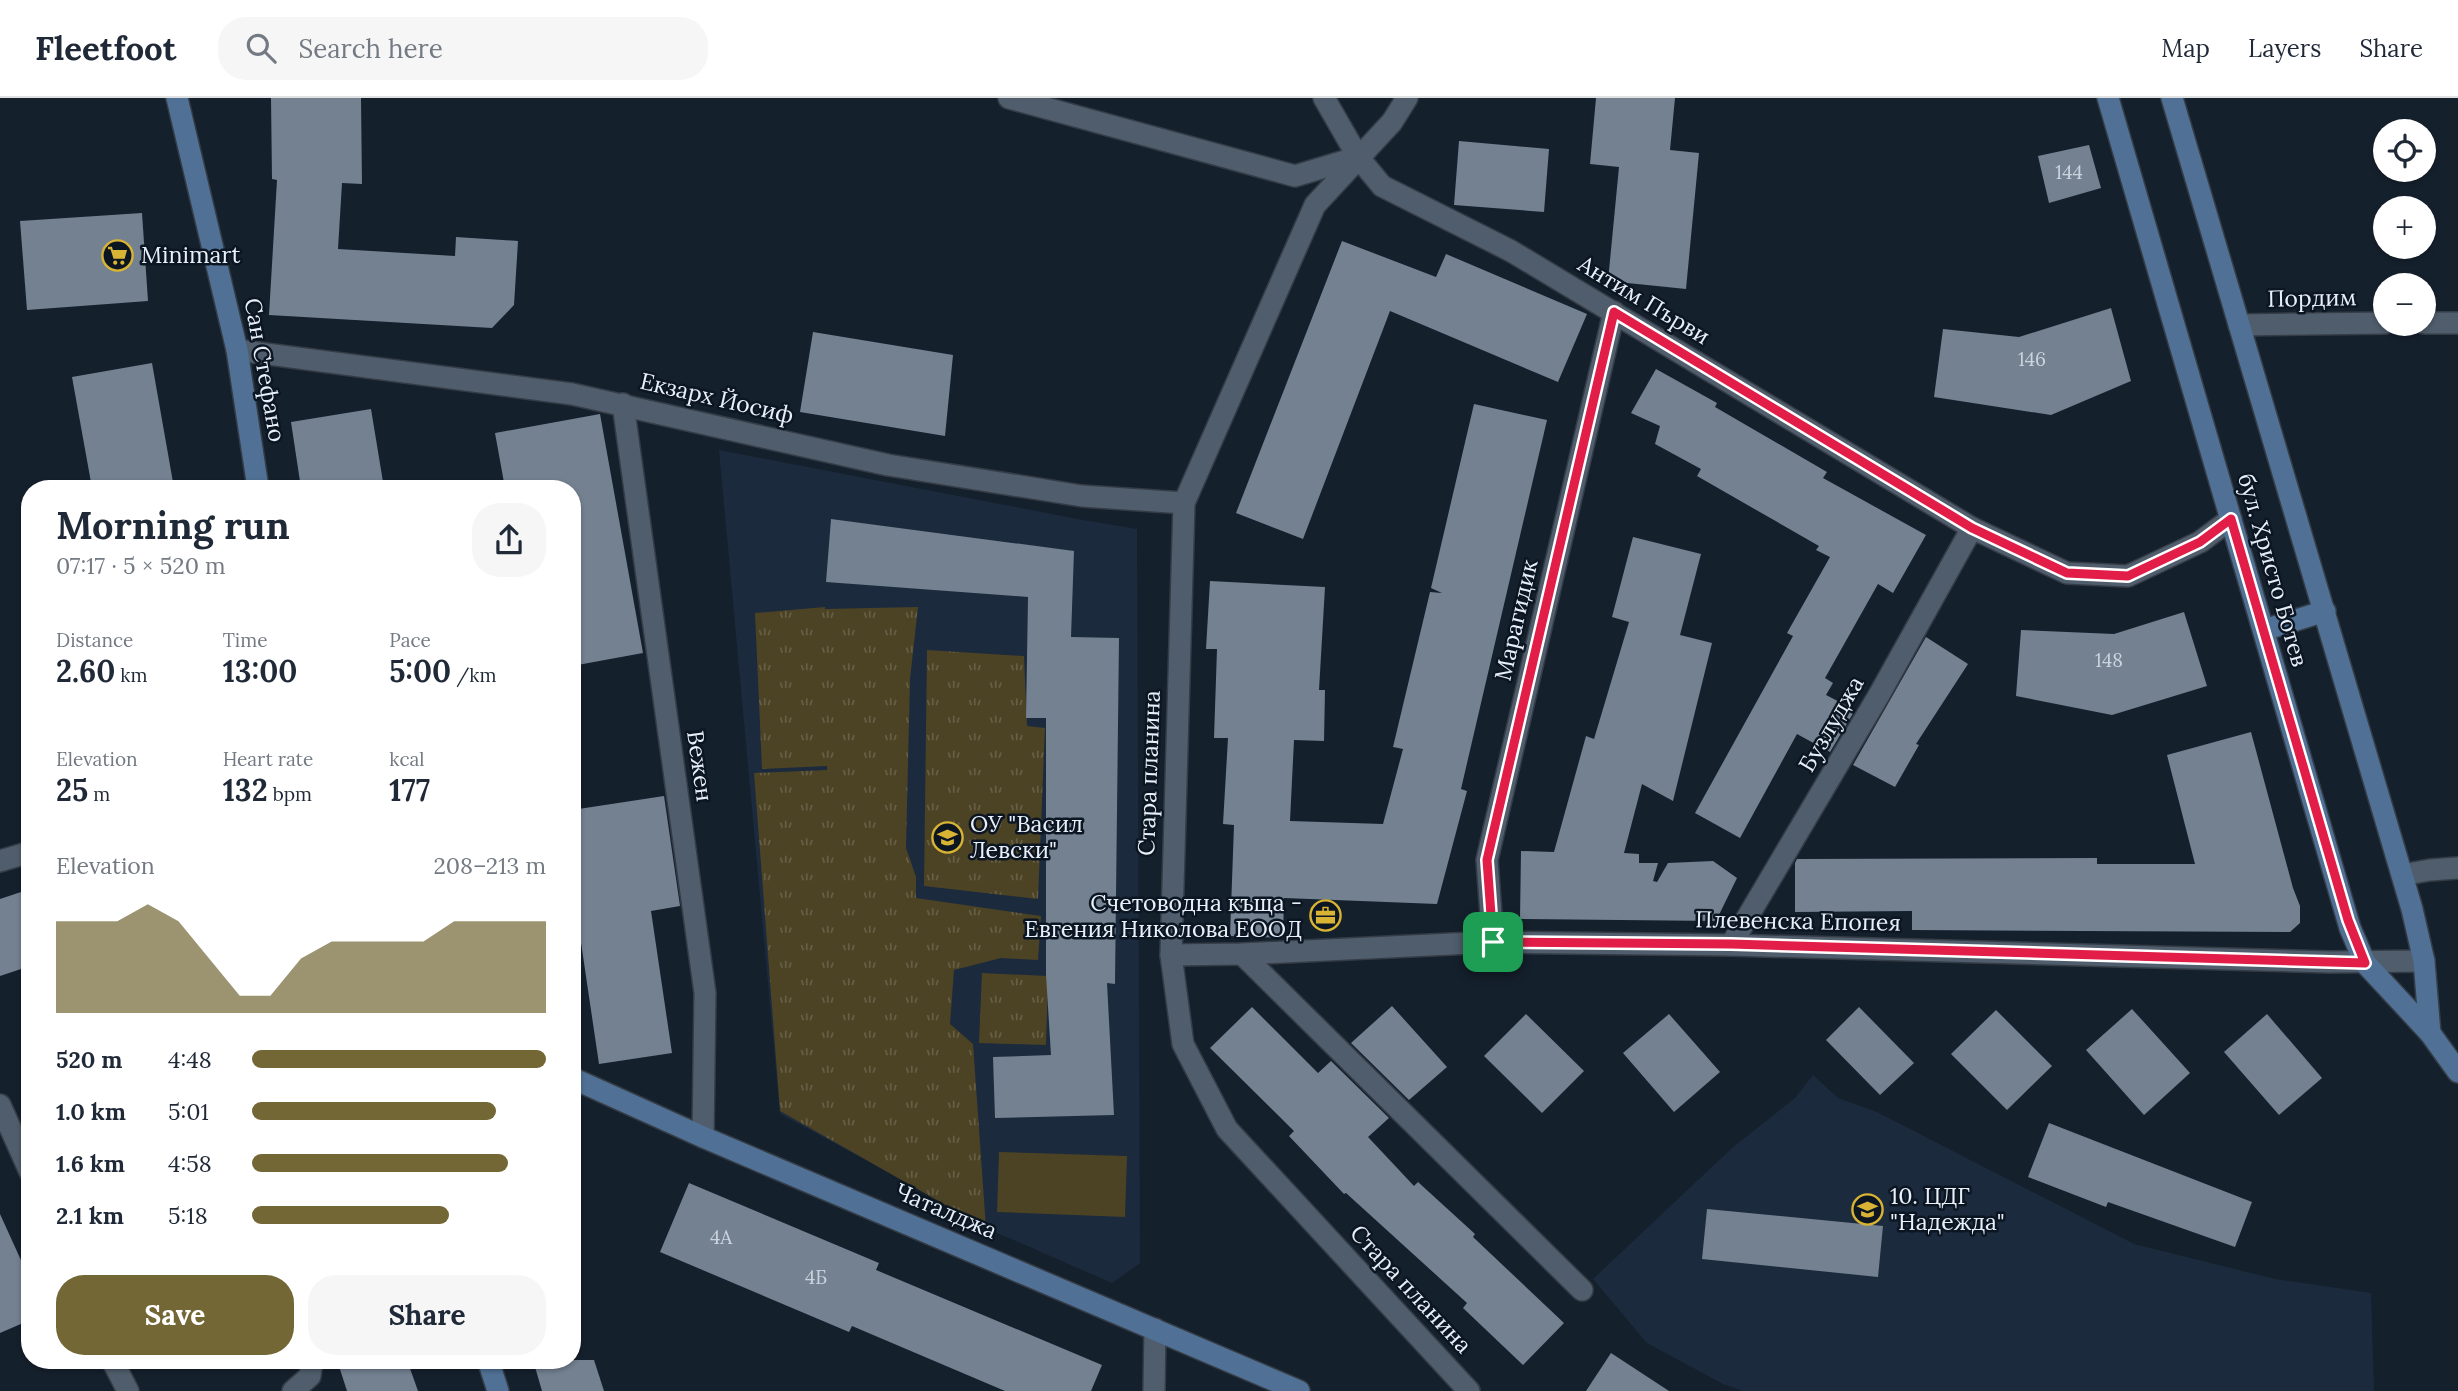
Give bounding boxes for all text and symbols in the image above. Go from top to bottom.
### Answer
search box [218,17,708,80]
text: Fleetfoot [35,27,176,69]
icon: search [242,29,280,67]
text: Search here [298,32,443,65]
text: Map [2161,33,2210,64]
text: Layers [2248,33,2321,64]
text: Share [2359,33,2423,64]
map controls [2373,119,2436,336]
button: locate [2373,119,2436,182]
house number: 144 [2055,160,2083,184]
button: + [2373,196,2436,259]
supermarket icon: Minimart [101,238,135,272]
place label: Minimart [141,240,241,269]
street label: Антим Първи [1572,248,1715,350]
button: − [2373,273,2436,336]
street label: Пордим [2267,282,2357,313]
street label: Сан Стефано [239,296,292,444]
house number: 146 [2018,347,2046,371]
street label: Екзарх Йосиф [637,366,797,429]
street label: бул. Христо Ботев [2232,470,2315,670]
text: Morning run [56,501,290,549]
button: share [472,503,546,577]
text: 07:17 · 5 × 520 m [56,551,226,580]
street label: Марагидик [1487,556,1544,683]
text: Distance [56,628,133,652]
text: Time [223,628,267,652]
text: Pace [389,628,431,652]
house number: 148 [2095,648,2123,672]
text: 2.60 [56,652,115,690]
text: 13:00 [223,652,297,690]
text: 5:00 [389,652,451,690]
text: km [115,663,148,687]
text: /km [451,663,497,687]
street label: Бузлуджа [1792,671,1870,777]
street label: Стара планина [1131,690,1166,856]
street label: Вежен [681,729,720,803]
text: Elevation [56,747,138,771]
text: Heart rate [223,747,313,771]
text: kcal [389,747,424,771]
text: 25 [56,771,88,809]
text: 132 [223,771,268,809]
text: 177 [389,771,430,809]
text: m [88,782,110,806]
text: bpm [268,782,312,806]
place label: ОУ "Васил Левски" [970,809,1083,864]
school or university icon: ОУ "Васил Левски" [930,820,964,854]
text: Elevation [56,851,155,880]
text: 208–213 m [433,851,546,880]
place label: Счетоводна къща - Евгения Николова ЕООД [1024,888,1302,943]
office icon: Счетоводна къща - Евгения Николова ЕООД [1308,899,1342,933]
street label: Плевенска Епопея [1695,904,1901,937]
pin [1463,912,1523,972]
icon: arrive [1474,923,1512,961]
text: 520 m [56,1045,123,1074]
text: 4:48 [168,1045,212,1074]
text: 1.0 km [56,1097,126,1126]
text: 5:01 [168,1097,209,1126]
text: 1.6 km [56,1149,125,1178]
text: 4:58 [168,1149,212,1178]
street label: Чаталджа [891,1176,1002,1245]
place label: 10. ЦДГ "Надежда" [1890,1181,2005,1236]
school or university icon: 10. ЦДГ "Надежда" [1850,1192,1884,1226]
text: 2.1 km [56,1201,124,1230]
text: 5:18 [168,1201,208,1230]
street label: Стара планина [1344,1218,1478,1359]
house number: 4A [710,1225,733,1249]
house number: 4Б [805,1265,827,1289]
button: Save [56,1275,294,1355]
button: Share [308,1275,546,1355]

